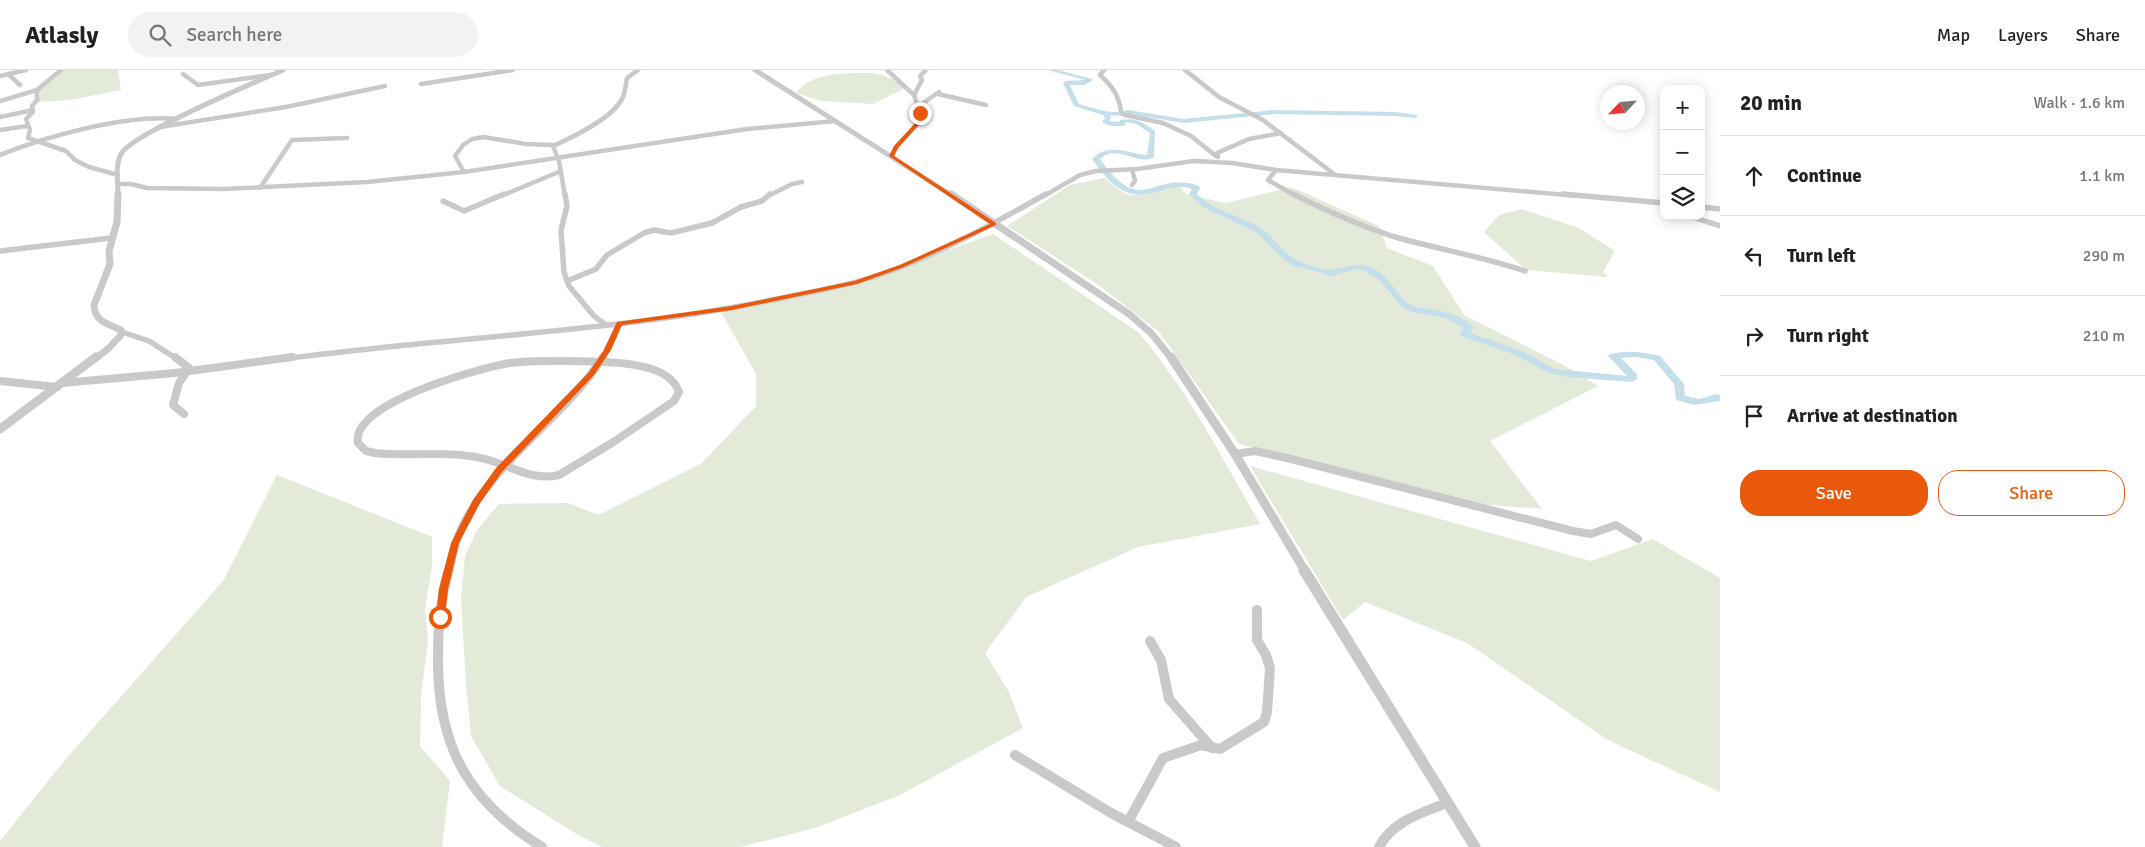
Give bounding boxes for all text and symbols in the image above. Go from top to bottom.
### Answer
search box [128,12,478,57]
text: Atlasly [25,20,98,50]
icon: search [146,21,174,49]
text: Search here [186,23,282,47]
text: Map [1937,24,1970,46]
text: Layers [1998,24,2048,46]
text: Share [2076,24,2120,46]
north arrow [1600,85,1645,130]
map controls [1660,85,1705,220]
button: + [1660,85,1705,130]
text: 20 min [1740,90,1802,116]
text: Walk · 1.6 km [2033,93,2125,113]
route end [909,102,932,125]
button: − [1660,130,1705,175]
icon: ahead [1740,162,1768,190]
text: Continue [1787,164,1862,188]
text: 1.1 km [2079,166,2125,186]
button: layers [1660,175,1705,220]
icon: left [1740,242,1768,270]
text: Turn left [1787,244,1856,268]
text: 290 m [2083,246,2125,266]
icon: right [1740,322,1768,350]
text: Turn right [1787,324,1869,348]
text: 210 m [2083,326,2125,346]
icon: arrive [1740,402,1768,430]
text: Arrive at destination [1787,404,1958,428]
button: Save [1740,470,1928,516]
button: Share [1938,470,2125,516]
route start [429,606,452,629]

